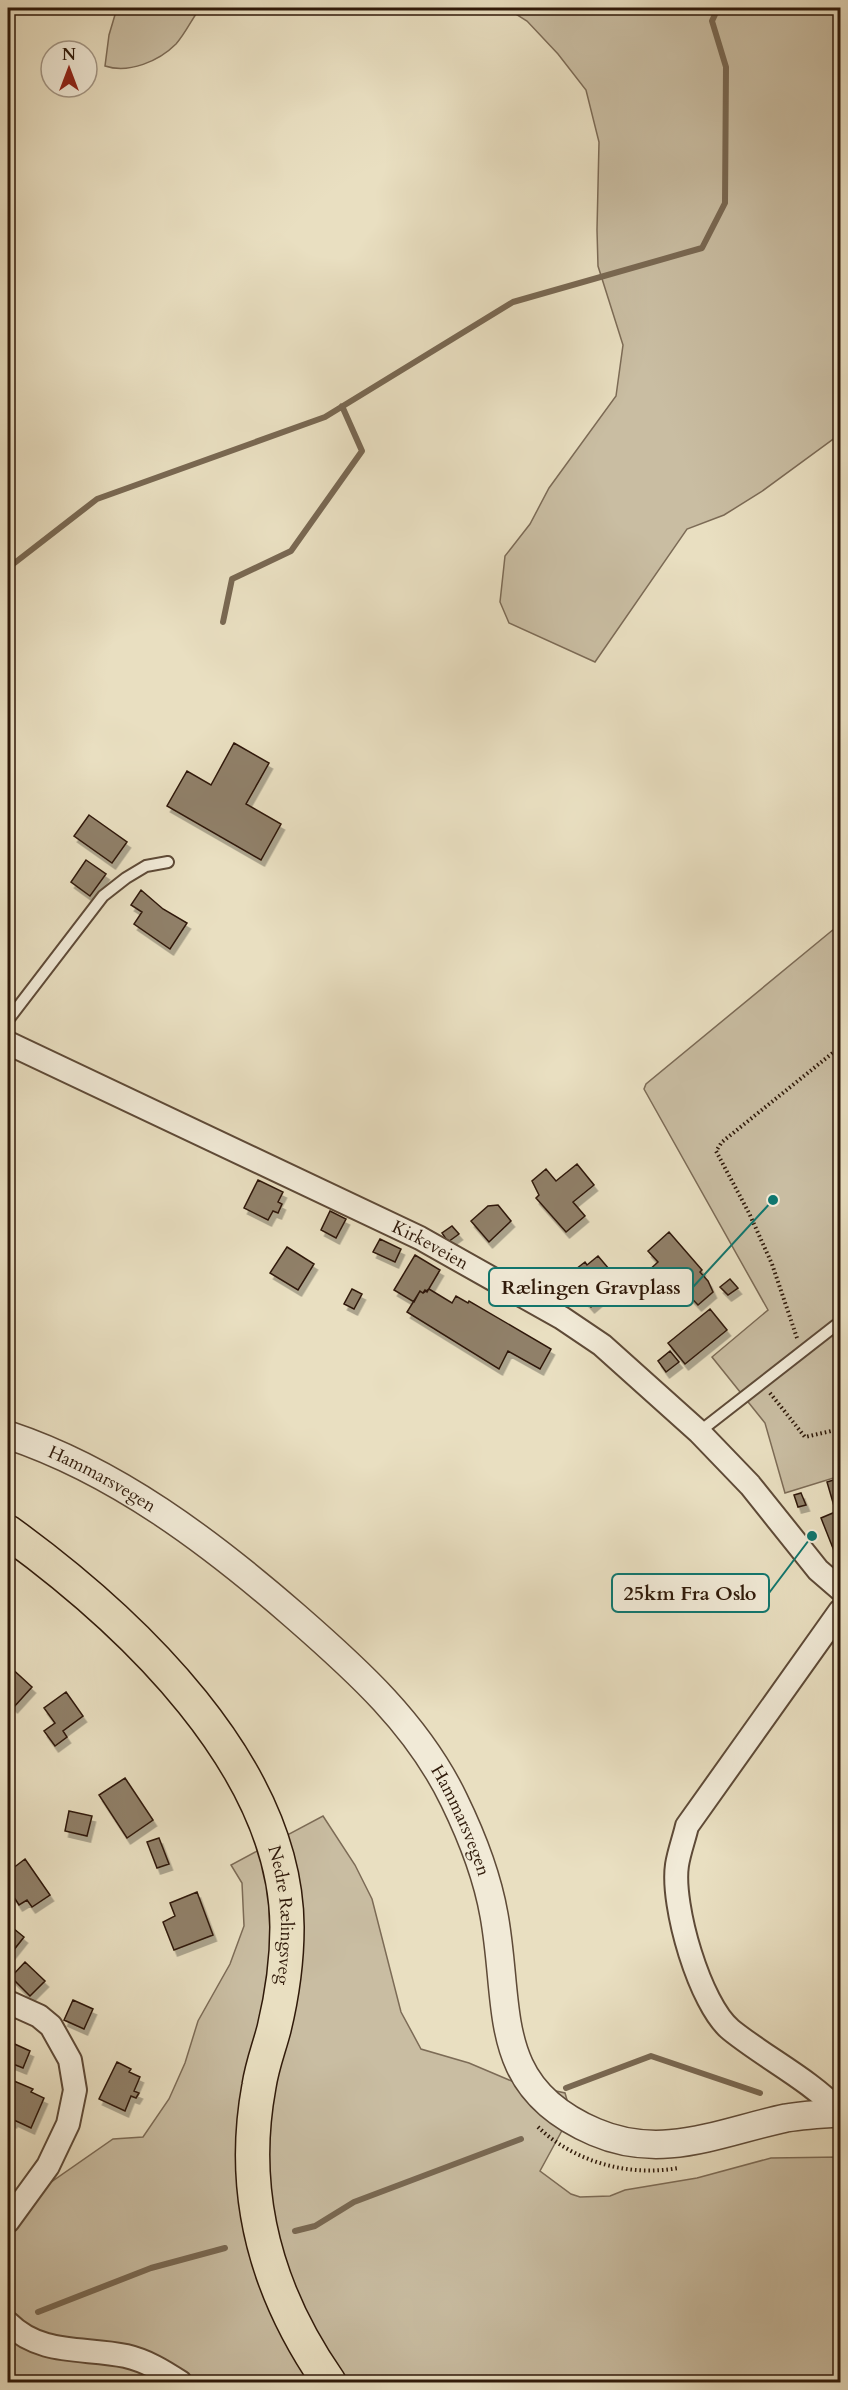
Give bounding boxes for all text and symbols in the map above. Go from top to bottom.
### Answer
north arrow [39,39,99,99]
text: N [62,44,76,66]
street label: Kirkeveien [388,1214,474,1276]
callout: Rælingen Gravplass [489,1268,693,1306]
text: Rælingen Gravplass [501,1274,681,1301]
street label: Hammarsvegen [44,1440,161,1519]
callout: 25km Fra Oslo [612,1574,769,1612]
text: 25km Fra Oslo [624,1580,756,1607]
street label: Hammarsvegen [424,1760,496,1880]
street label: Nedre Rælingsveg [261,1842,299,1987]

